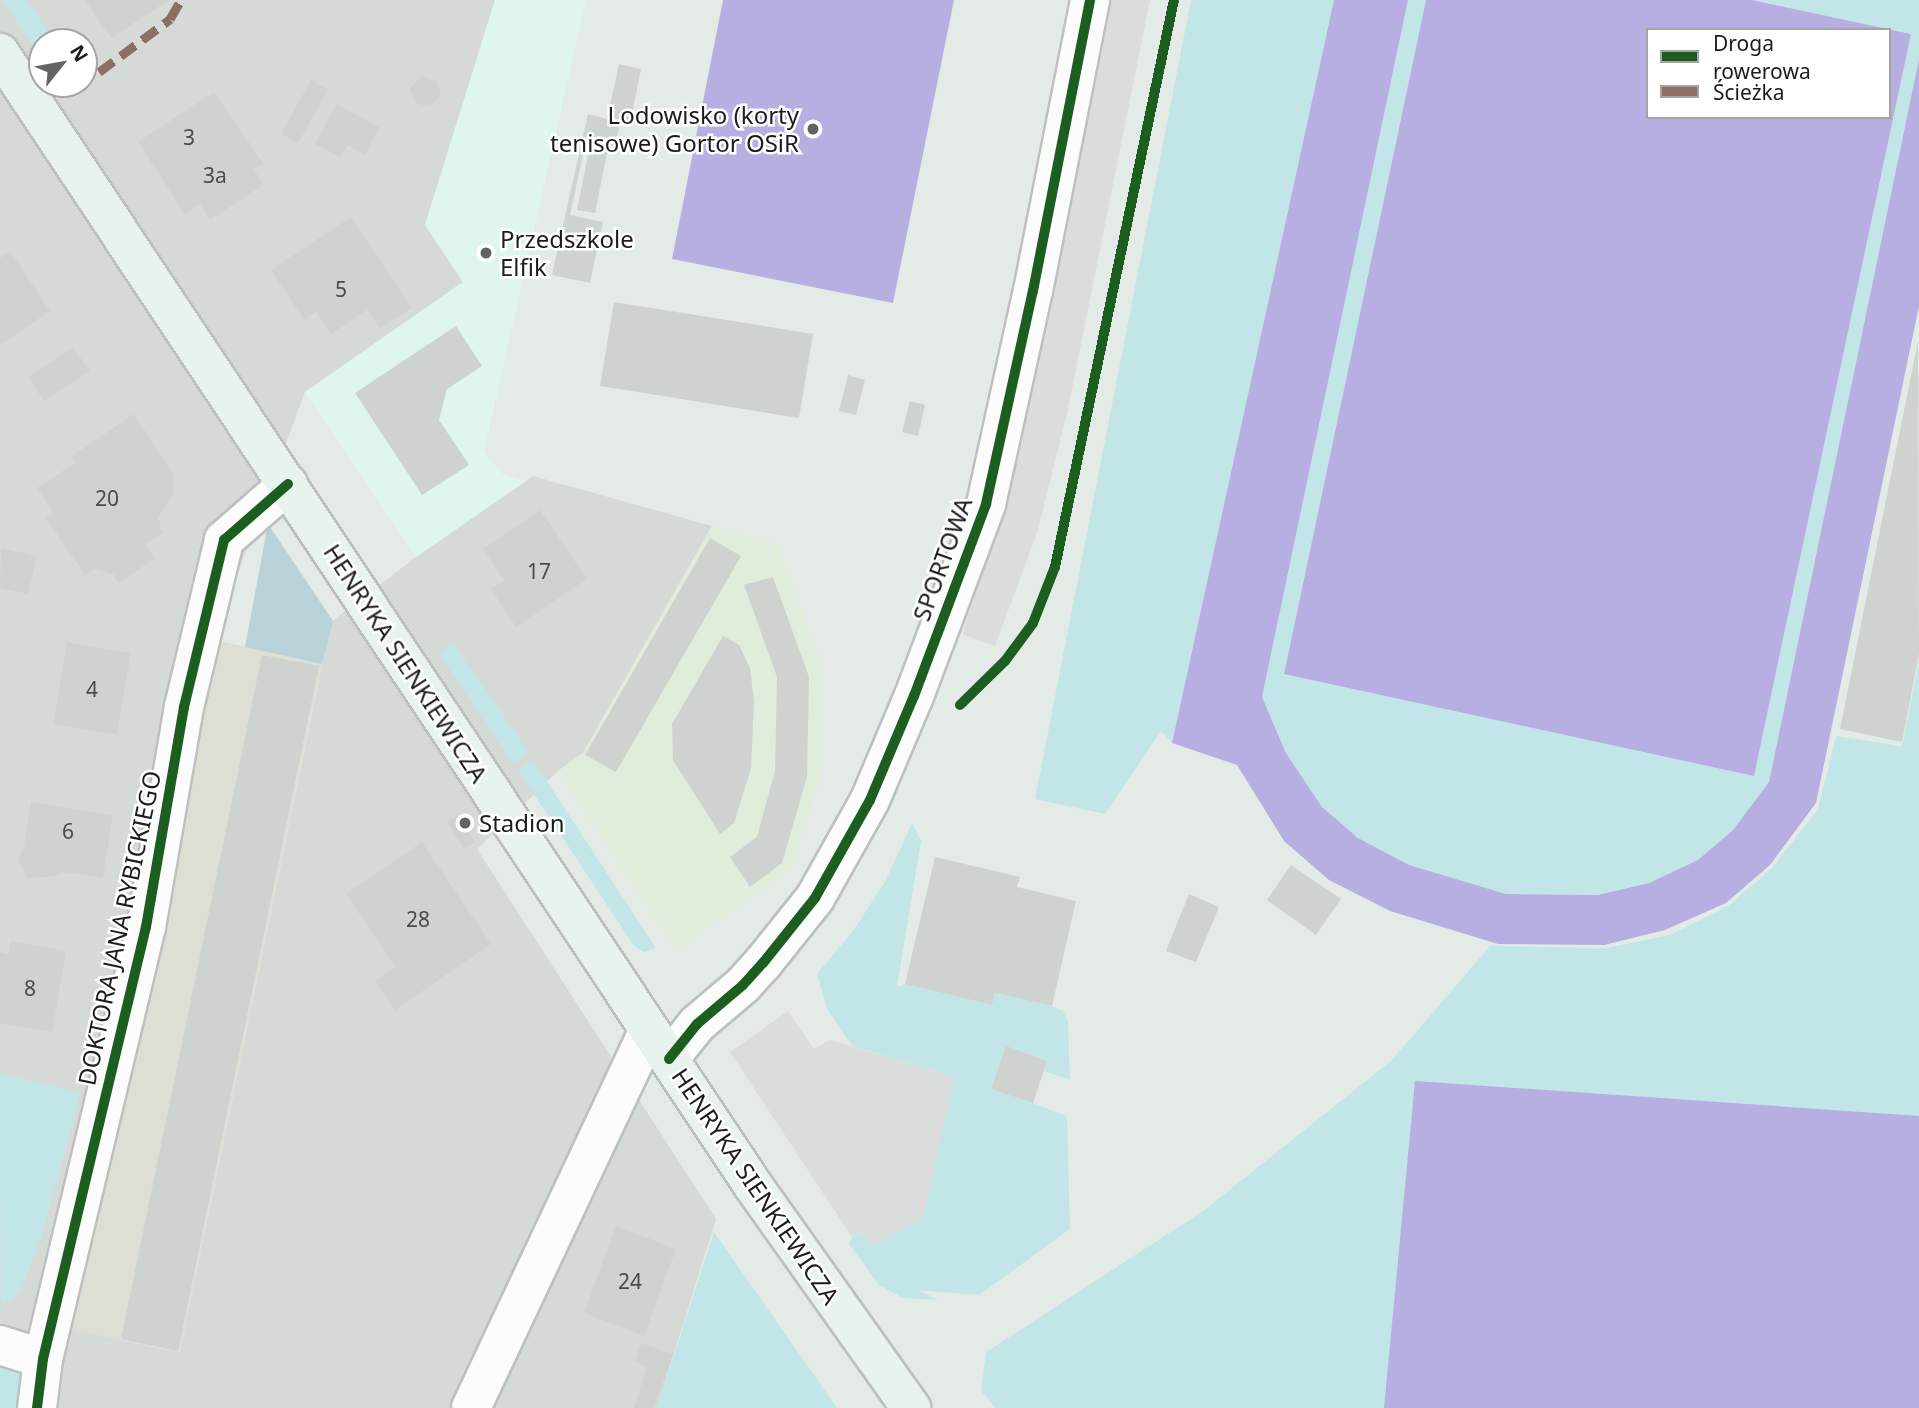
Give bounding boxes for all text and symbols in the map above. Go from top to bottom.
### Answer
north arrow [28,28,98,98]
legend [1646,28,1891,119]
text: Droga rowerowa [1713,29,1811,85]
text: N [64,40,94,67]
text: Ścieżka [1713,78,1785,106]
place label: Lodowisko (korty tenisowe) Gortor OSiR [550,101,799,157]
marker: Lodowisko (korty tenisowe) Gortor OSiR [805,121,821,137]
house number: 3 [183,124,195,150]
house number: 3a [203,162,227,188]
place label: Przedszkole Elfik [500,225,634,281]
marker: Przedszkole Elfik [478,245,494,261]
house number: 5 [335,276,347,302]
house number: 20 [95,485,119,511]
street label: SPORTOWA [906,493,978,625]
street label: HENRYKA SIENKIEWICZA [318,538,494,788]
house number: 17 [527,558,551,584]
house number: 4 [86,676,98,702]
street label: DOKTORA JANA RYBICKIEGO [72,768,166,1088]
place label: Stadion [479,809,565,837]
marker: Stadion [457,815,473,831]
house number: 6 [62,818,74,844]
house number: 28 [406,906,430,932]
house number: 8 [24,975,36,1001]
street label: HENRYKA SIENKIEWICZA [666,1063,846,1309]
house number: 24 [618,1268,642,1294]

